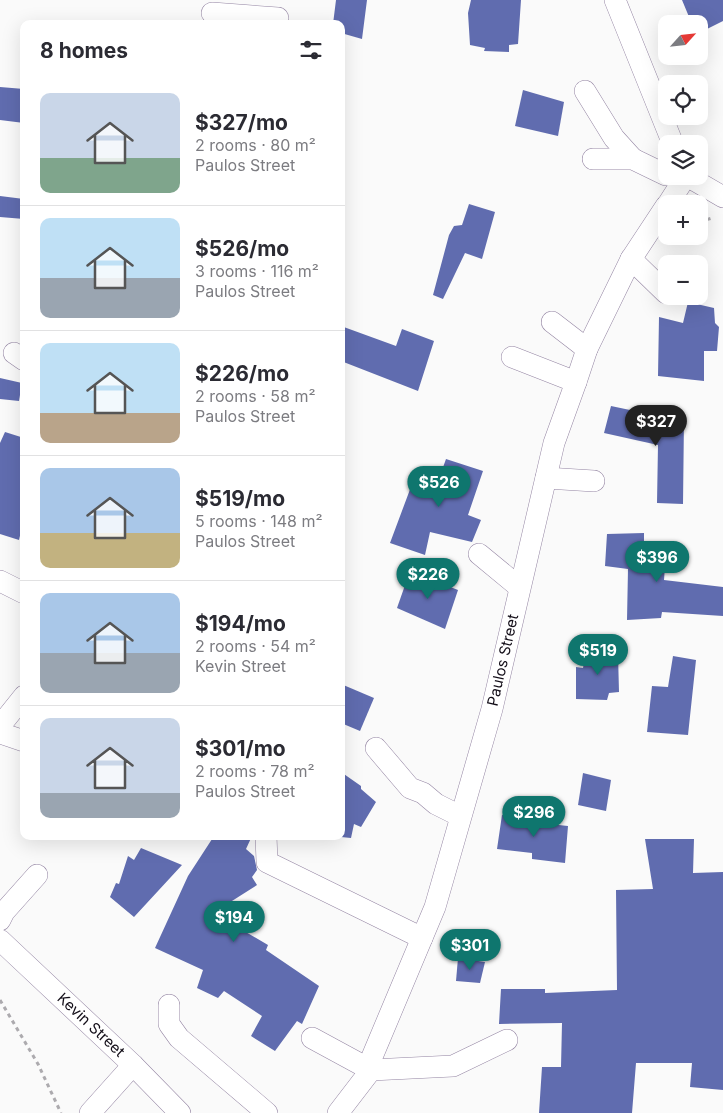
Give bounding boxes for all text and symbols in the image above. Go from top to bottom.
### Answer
north arrow [658,15,708,65]
map controls [658,15,708,305]
icon: filters [297,36,325,64]
text: 8 homes [40,38,128,63]
button: locate [658,75,708,125]
text: $327/mo [195,110,288,135]
icon: home [80,113,140,173]
text: 2 rooms · 80 m² [195,135,316,155]
button: layers [658,135,708,185]
text: Paulos Street [195,155,295,175]
button: + [658,195,708,245]
text: $526/mo [195,236,289,261]
icon: home [80,238,140,298]
button: − [658,255,708,305]
text: 3 rooms · 116 m² [195,261,319,281]
text: Paulos Street [195,281,295,301]
text: $226/mo [195,361,289,386]
icon: home [80,363,140,423]
text: 2 rooms · 58 m² [195,386,315,406]
pin: $327 [626,404,686,447]
text: Paulos Street [195,406,295,426]
text: $327 [636,411,676,431]
pin: $526 [409,466,469,508]
text: $526 [418,472,460,492]
text: $519/mo [195,486,285,511]
icon: home [80,488,140,548]
text: 5 rooms · 148 m² [195,511,323,531]
text: Paulos Street [195,531,295,551]
pin: $396 [627,540,687,583]
text: $396 [636,547,678,567]
pin: $226 [398,558,458,600]
text: $226 [407,564,449,584]
text: $194/mo [195,611,286,636]
street label: Paulos Street [483,612,522,708]
icon: home [80,613,140,673]
pin: $519 [568,634,628,676]
text: 2 rooms · 54 m² [195,636,316,656]
text: $519 [579,640,617,660]
text: Kevin Street [195,656,286,676]
text: $301/mo [195,736,286,761]
icon: home [80,738,140,798]
text: 2 rooms · 78 m² [195,761,315,781]
text: Paulos Street [195,781,295,801]
pin: $296 [504,796,564,838]
text: $296 [513,802,555,822]
pin: $194 [204,900,264,943]
text: $194 [215,907,253,927]
pin: $301 [440,928,500,971]
text: $301 [451,935,489,955]
street label: Kevin Street [54,989,129,1061]

